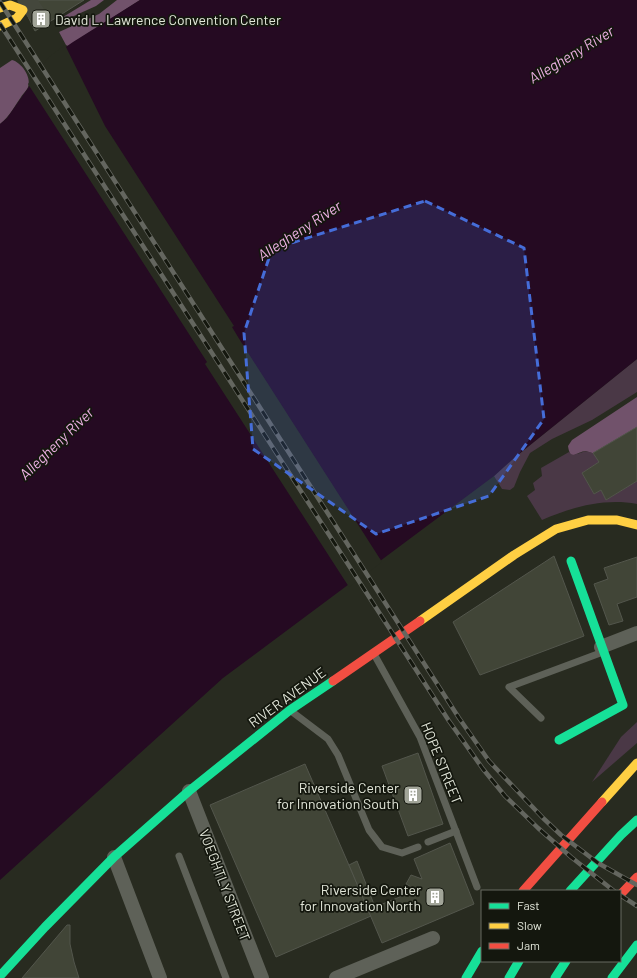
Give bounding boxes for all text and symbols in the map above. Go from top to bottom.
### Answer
building icon: David L. Lawrence Convention Center [30,8,52,30]
place label: David L. Lawrence Convention Center [55,11,281,28]
water label: Allegheny River [525,21,617,86]
water label: Allegheny River [254,196,345,264]
water label: Allegheny River [15,403,97,483]
street label: RIVER AVENUE [245,663,329,731]
street label: HOPE STREET [418,720,466,806]
place label: Riverside Center for Innovation South [277,779,399,812]
building icon: Riverside Center for Innovation South [402,784,424,806]
street label: VOEGHTLY STREET [196,827,254,943]
place label: Riverside Center for Innovation North [300,881,421,914]
building icon: Riverside Center for Innovation North [424,886,446,908]
legend [481,890,621,962]
text: Fast [517,898,540,912]
text: Slow [517,918,542,932]
text: Jam [517,938,540,952]

